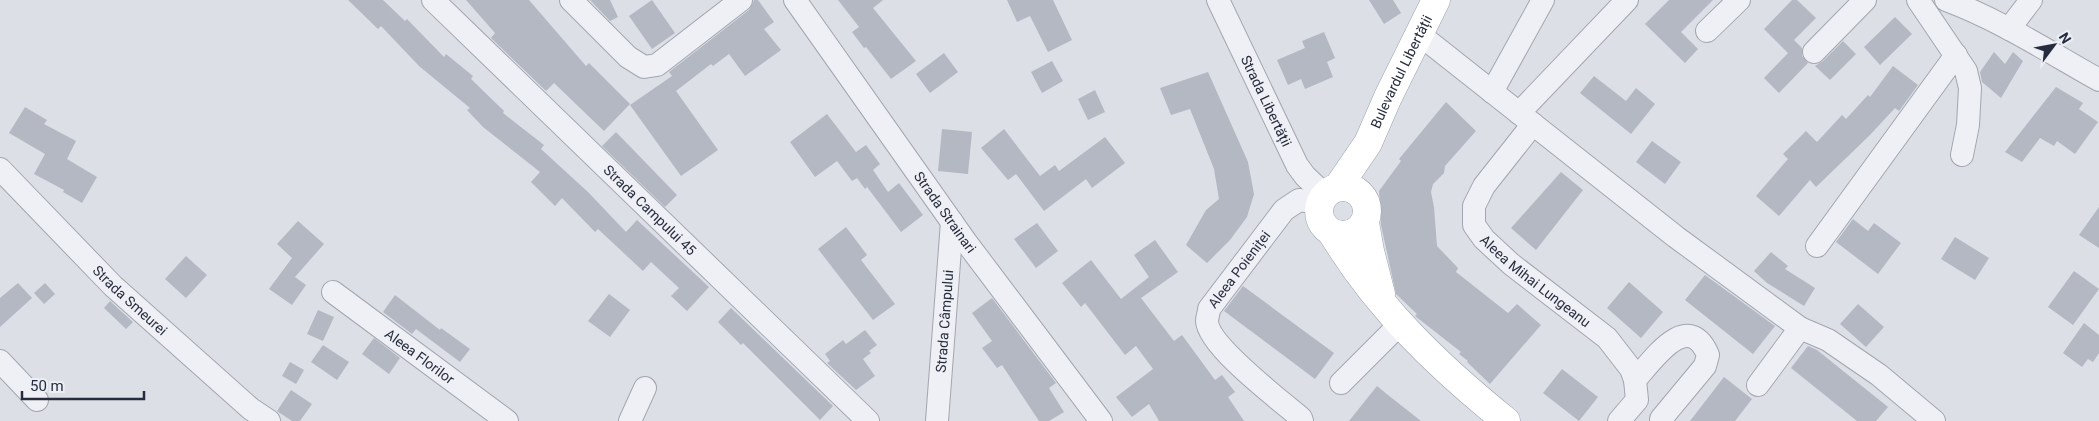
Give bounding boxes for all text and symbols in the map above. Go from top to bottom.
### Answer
street label: Bulevardul Libertății [1367,12,1435,131]
north arrow [2029,20,2079,70]
text: N [2056,30,2074,47]
street label: Strada Libertății [1238,53,1295,149]
street label: Strada Campului 45 [600,162,700,258]
street label: Strada Strainari [911,169,979,256]
street label: Aleea Poieniței [1205,228,1273,311]
street label: Aleea Mihai Lungeanu [1477,232,1594,330]
street label: Strada Smeurei [90,262,171,339]
street label: Strada Câmpului [933,269,956,373]
street label: Aleea Florilor [382,325,458,387]
scale bar [22,368,145,400]
text: 50 m [30,377,64,395]

